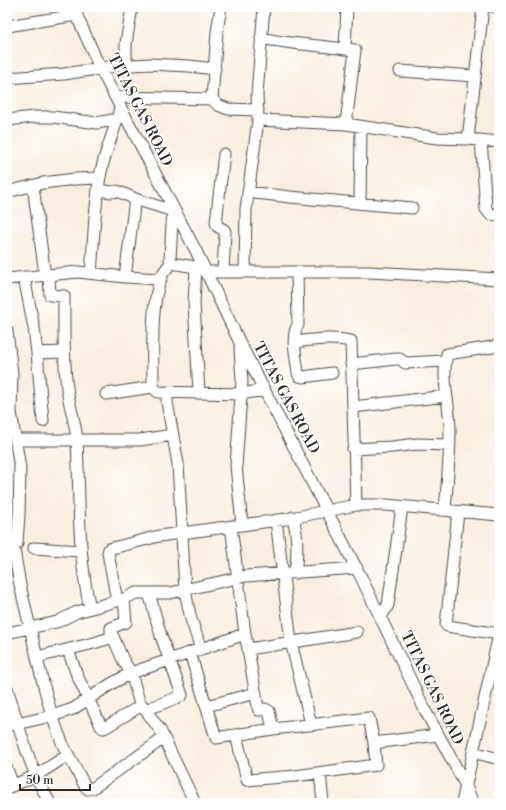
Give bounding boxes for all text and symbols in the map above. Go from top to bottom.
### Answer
street label: TITAS GAS ROAD [103,50,177,170]
street label: TITAS GAS ROAD [248,339,324,457]
street label: TITAS GAS ROAD [396,628,468,748]
scale bar [20,766,90,792]
text: 50 m [26,773,54,788]

